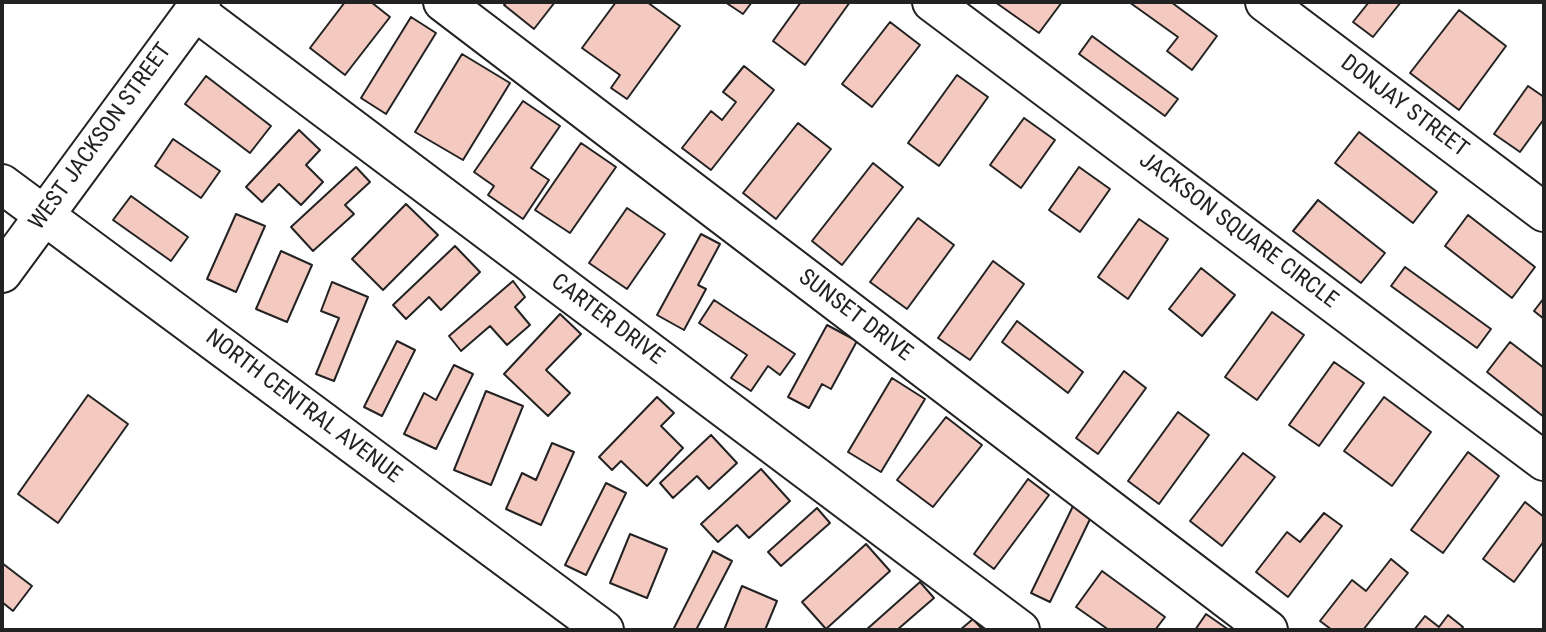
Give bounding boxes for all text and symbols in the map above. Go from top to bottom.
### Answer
street label: WEST JACKSON STREET [24,38,178,236]
street label: DONJAY STREET [1335,50,1473,164]
street label: JACKSON SQUARE CIRCLE [1133,147,1343,315]
street label: SUNSET DRIVE [793,264,917,368]
street label: CARTER DRIVE [545,269,669,371]
street label: NORTH CENTRAL AVENUE [200,324,406,490]

